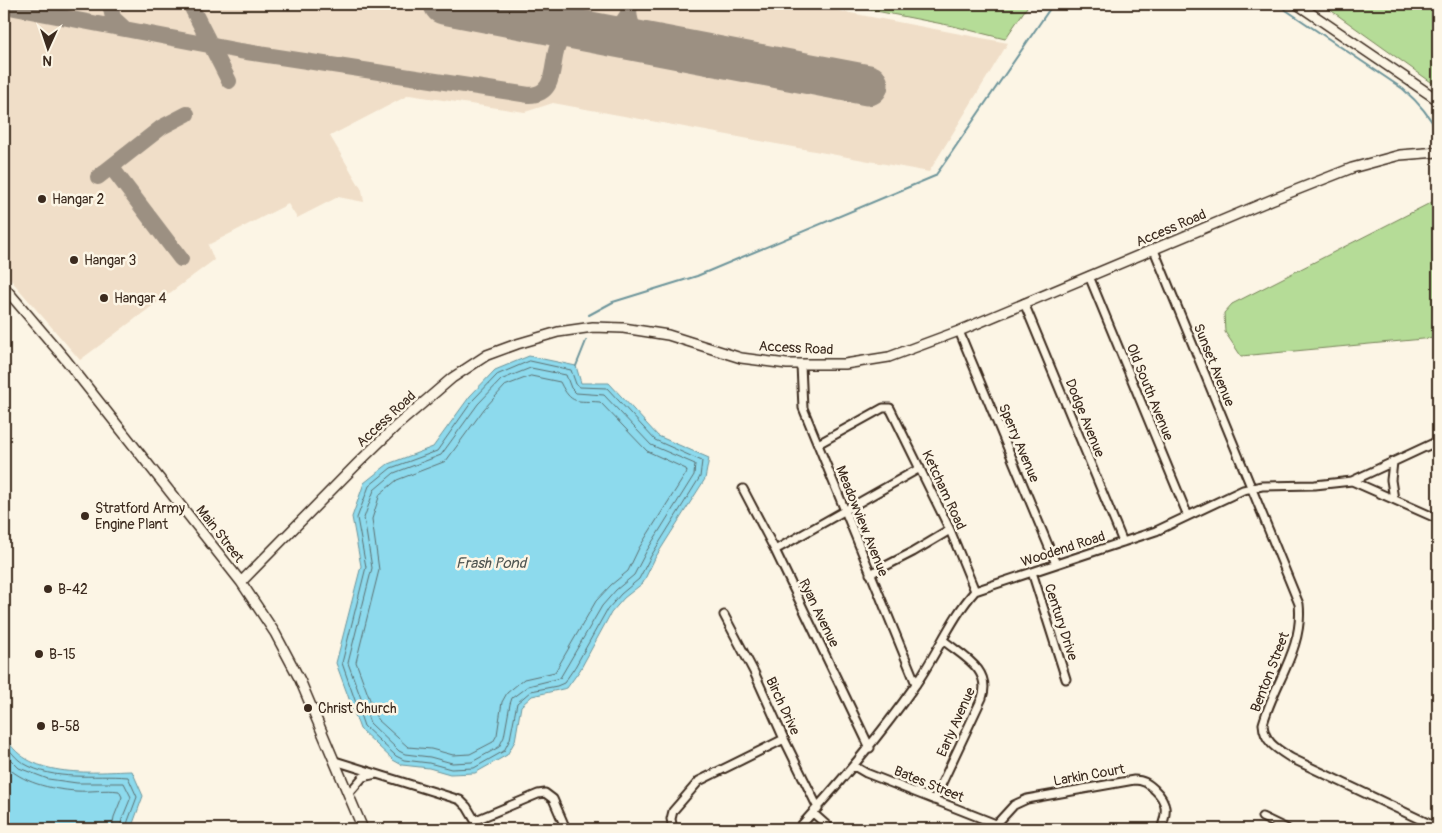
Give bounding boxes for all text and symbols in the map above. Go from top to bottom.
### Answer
north arrow [22,22,72,72]
text: N [42,52,53,69]
place label: Hangar 2 [52,191,104,208]
marker: Hangar 2 [36,193,48,205]
street label: Access Road [1133,206,1209,250]
place label: Hangar 3 [84,252,136,269]
marker: Hangar 3 [68,254,80,266]
place label: Hangar 4 [114,290,167,307]
marker: Hangar 4 [98,292,110,304]
street label: Sunset Avenue [1190,321,1238,409]
street label: Access Road [758,338,834,358]
street label: Old South Avenue [1123,341,1177,443]
street label: Dodge Avenue [1062,376,1108,460]
street label: Access Road [353,387,419,451]
street label: Sperry Avenue [995,401,1043,485]
street label: Ketcham Road [918,448,970,533]
street label: Meadowview Avenue [832,463,892,579]
place label: Stratford Army Engine Plant [95,500,185,533]
street label: Main Street [192,502,248,566]
marker: Stratford Army Engine Plant [79,510,91,522]
street label: Woodend Road [1019,527,1107,571]
water label: Frash Pond [456,554,528,573]
street label: Ryan Avenue [795,576,843,650]
place label: B-42 [58,581,88,598]
street label: Century Drive [1041,582,1081,663]
marker: B-42 [42,583,54,595]
street label: Benton Street [1247,629,1293,714]
place label: B-15 [49,646,76,663]
marker: B-15 [33,648,45,660]
street label: Birch Drive [762,674,804,738]
street label: Early Avenue [933,685,979,759]
place label: Christ Church [318,700,397,717]
marker: Christ Church [302,702,314,714]
place label: B-58 [51,718,80,735]
marker: B-58 [35,720,47,732]
street label: Larkin Court [1052,760,1126,790]
street label: Bates Street [892,762,967,806]

